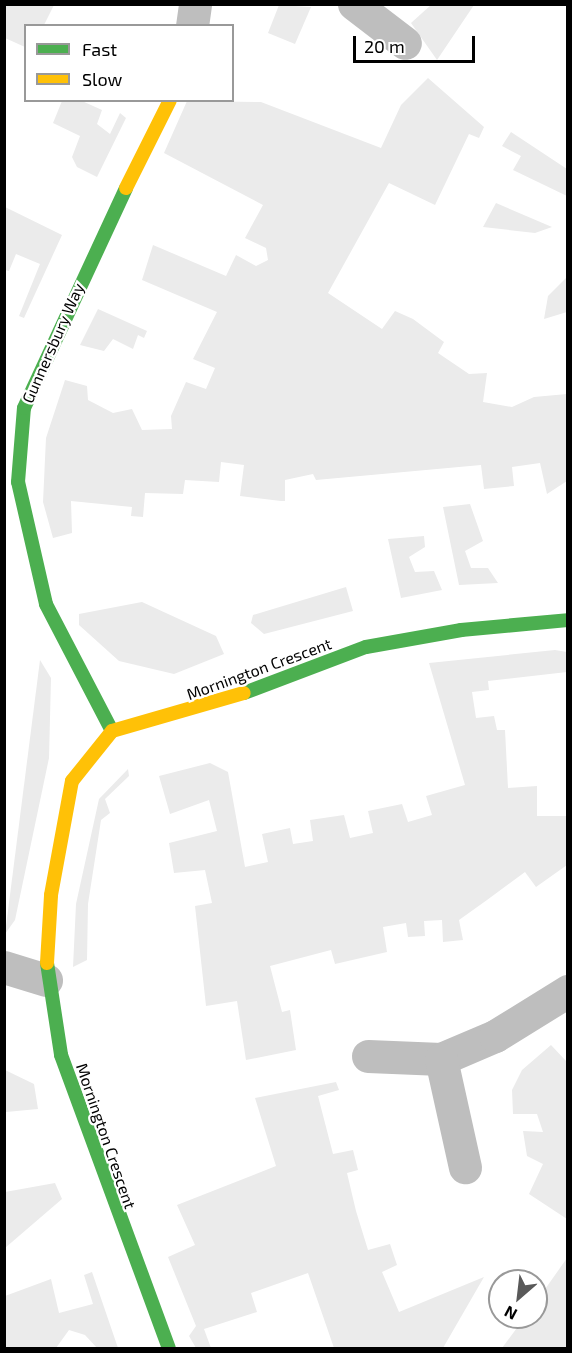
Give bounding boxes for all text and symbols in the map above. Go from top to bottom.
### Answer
legend [24,24,234,102]
scale bar [356,24,478,62]
text: 20 m [364,35,405,57]
text: Fast [82,38,117,60]
text: Slow [82,68,122,90]
street label: Gunnersbury Way [18,280,88,406]
street label: Mornington Crescent [184,634,334,704]
street label: Mornington Crescent [72,1061,140,1211]
north arrow [488,1269,548,1329]
text: N [501,1302,520,1325]

